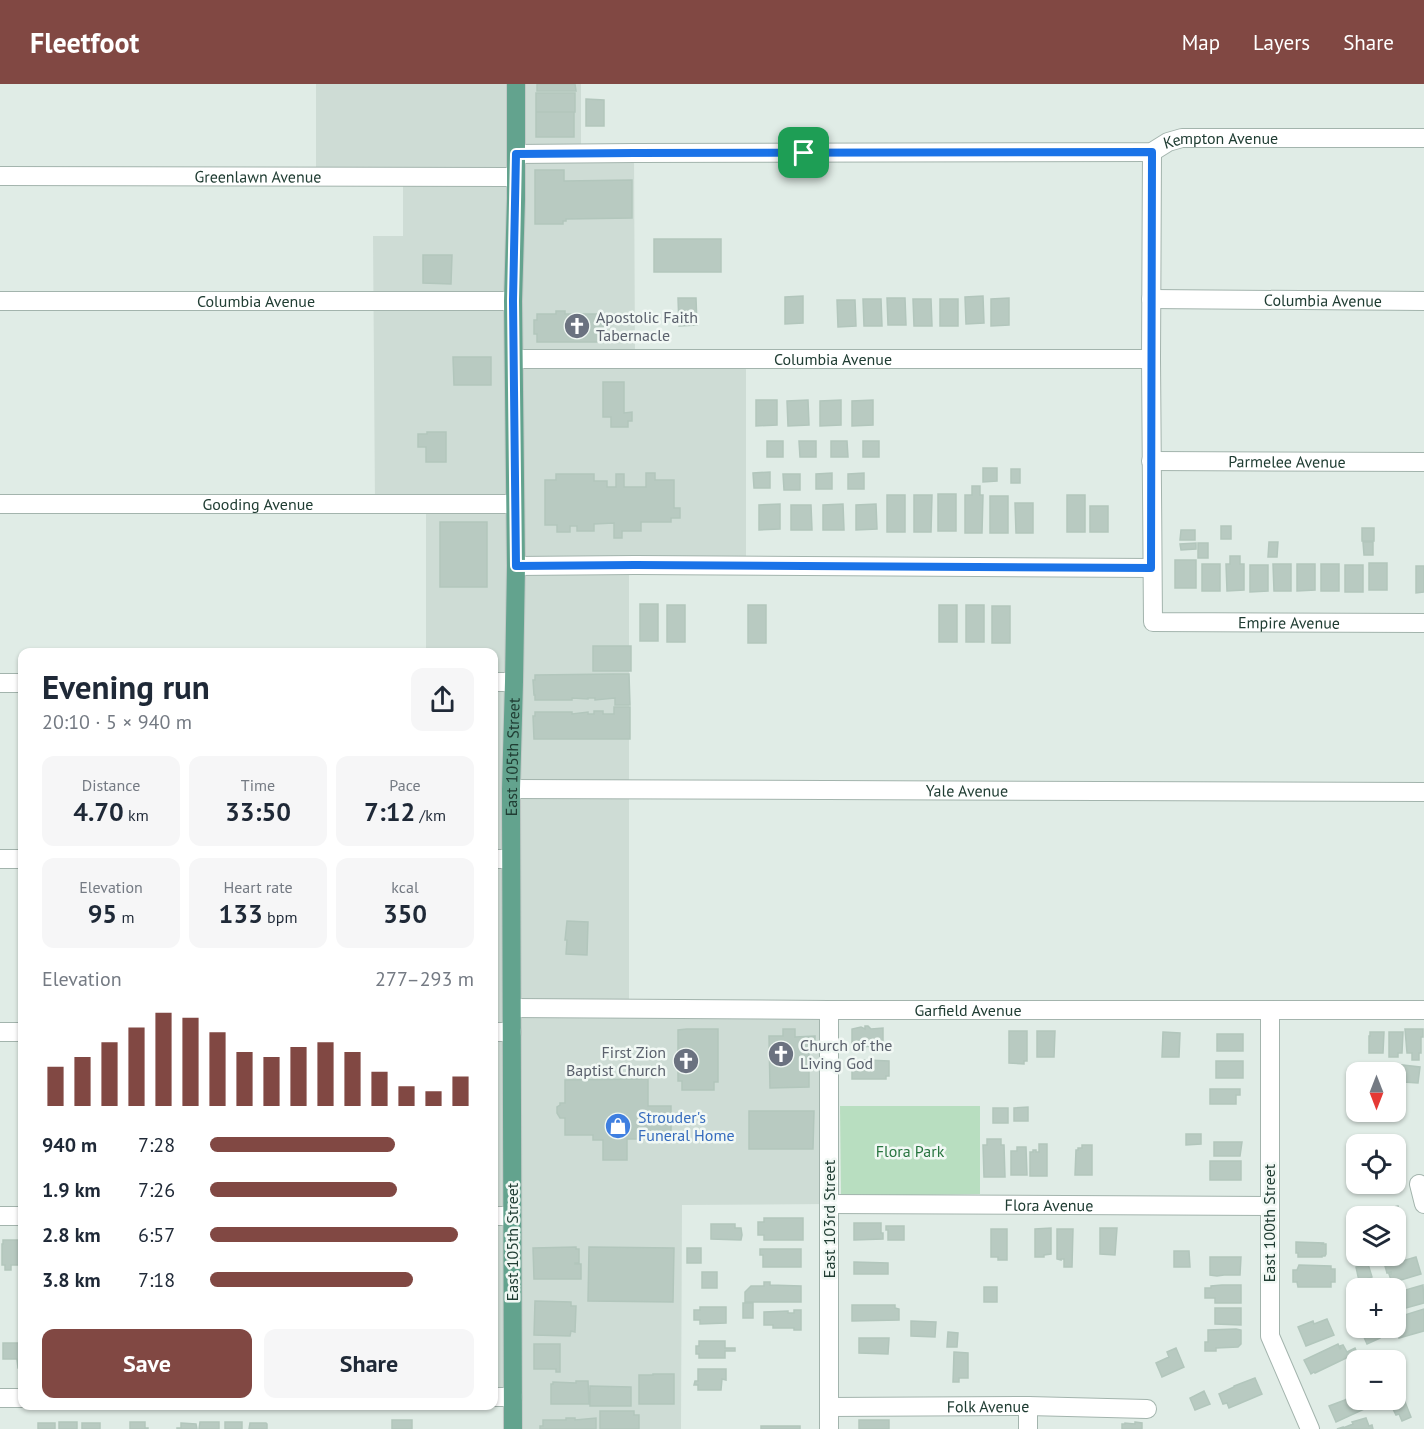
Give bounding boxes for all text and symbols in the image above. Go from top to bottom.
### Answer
text: Fleetfoot [30,24,139,61]
text: Map [1182,29,1220,56]
text: Layers [1253,29,1310,56]
text: Share [1343,29,1394,56]
pin [778,127,829,178]
street label: Kempton Avenue [1161,128,1278,153]
icon: arrive [787,136,820,169]
street label: Greenlawn Avenue [194,166,322,187]
street label: Columbia Avenue [1264,290,1382,311]
street label: Columbia Avenue [197,291,315,311]
place label: Apostolic Faith Tabernacle [596,307,698,345]
church icon: Apostolic Faith Tabernacle [562,311,592,341]
street label: Columbia Avenue [774,349,892,369]
street label: Parmelee Avenue [1228,451,1346,472]
street label: Gooding Avenue [202,494,314,514]
street label: Empire Avenue [1238,612,1340,633]
text: Evening run [42,665,210,708]
button: share [411,668,474,731]
street label: East 105th Street [501,697,524,816]
text: 20:10 · 5 × 940 m [42,709,192,735]
text: Distance [82,775,140,795]
text: Time [241,775,275,795]
text: Pace [389,775,421,795]
street label: Yale Avenue [926,780,1008,801]
text: 4.70 [73,795,124,828]
text: 33:50 [225,795,291,828]
text: 7:12 [364,795,415,828]
text: km [124,805,149,825]
text: /km [415,805,446,825]
text: Elevation [79,877,143,897]
text: Heart rate [223,877,293,897]
text: kcal [391,877,419,897]
text: 95 [88,897,117,930]
text: 133 [219,897,263,930]
text: 350 [383,897,427,930]
text: m [117,907,134,927]
text: bpm [263,907,297,927]
text: Elevation [42,966,122,992]
text: 277–293 m [375,966,474,992]
street label: Garfield Avenue [914,1000,1022,1020]
place label: Church of the Living God [800,1035,892,1073]
church icon: Church of the Living God [766,1039,796,1069]
place label: First Zion Baptist Church [566,1042,666,1080]
church icon: First Zion Baptist Church [671,1046,701,1076]
north arrow [1346,1062,1406,1122]
map controls [1346,1062,1406,1410]
place label: Strouder's Funeral Home [638,1107,735,1145]
shop icon: Strouder's Funeral Home [603,1111,633,1141]
text: 940 m [42,1132,97,1158]
text: 7:28 [138,1132,175,1158]
button: locate [1346,1134,1406,1194]
park label: Flora Park [876,1141,945,1161]
street label: East 103rd Street [819,1159,839,1278]
street label: East 100th Street [1259,1163,1279,1282]
text: 1.9 km [42,1177,101,1203]
text: 7:26 [138,1177,175,1203]
street label: East 105th Street [502,1182,522,1301]
street label: Flora Avenue [1005,1195,1093,1215]
button: layers [1346,1206,1406,1266]
text: 2.8 km [42,1222,101,1248]
text: 6:57 [138,1222,175,1248]
text: 3.8 km [42,1267,101,1293]
text: 7:18 [138,1267,175,1293]
button: + [1346,1278,1406,1338]
button: Save [42,1329,252,1398]
button: Share [264,1329,474,1398]
button: − [1346,1350,1406,1410]
street label: Folk Avenue [947,1396,1029,1416]

